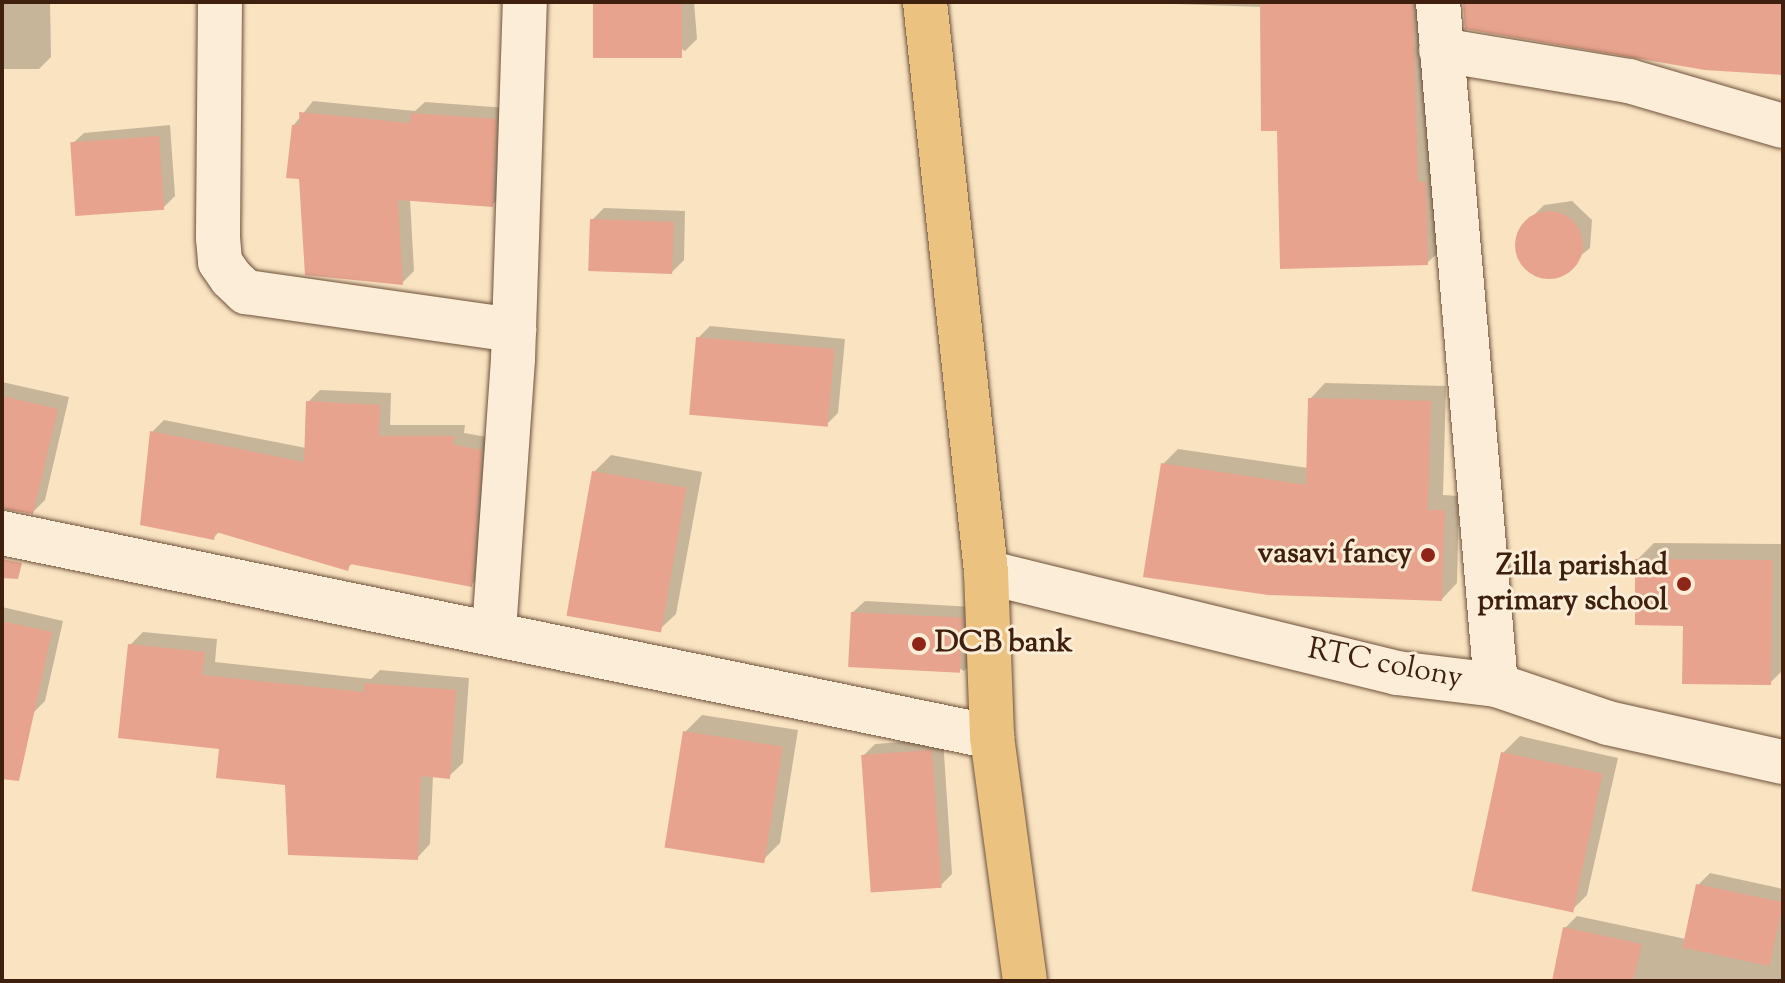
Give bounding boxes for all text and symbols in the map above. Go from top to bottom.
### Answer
place label: vasavi fancy [1257,537,1412,573]
marker: vasavi fancy [1419,546,1437,564]
place label: Zilla parishad primary school [1477,549,1668,620]
marker: Zilla parishad primary school [1675,575,1693,593]
place label: DCB bank [935,626,1073,662]
street label: RTC colony [1305,632,1465,698]
marker: DCB bank [910,635,928,653]

